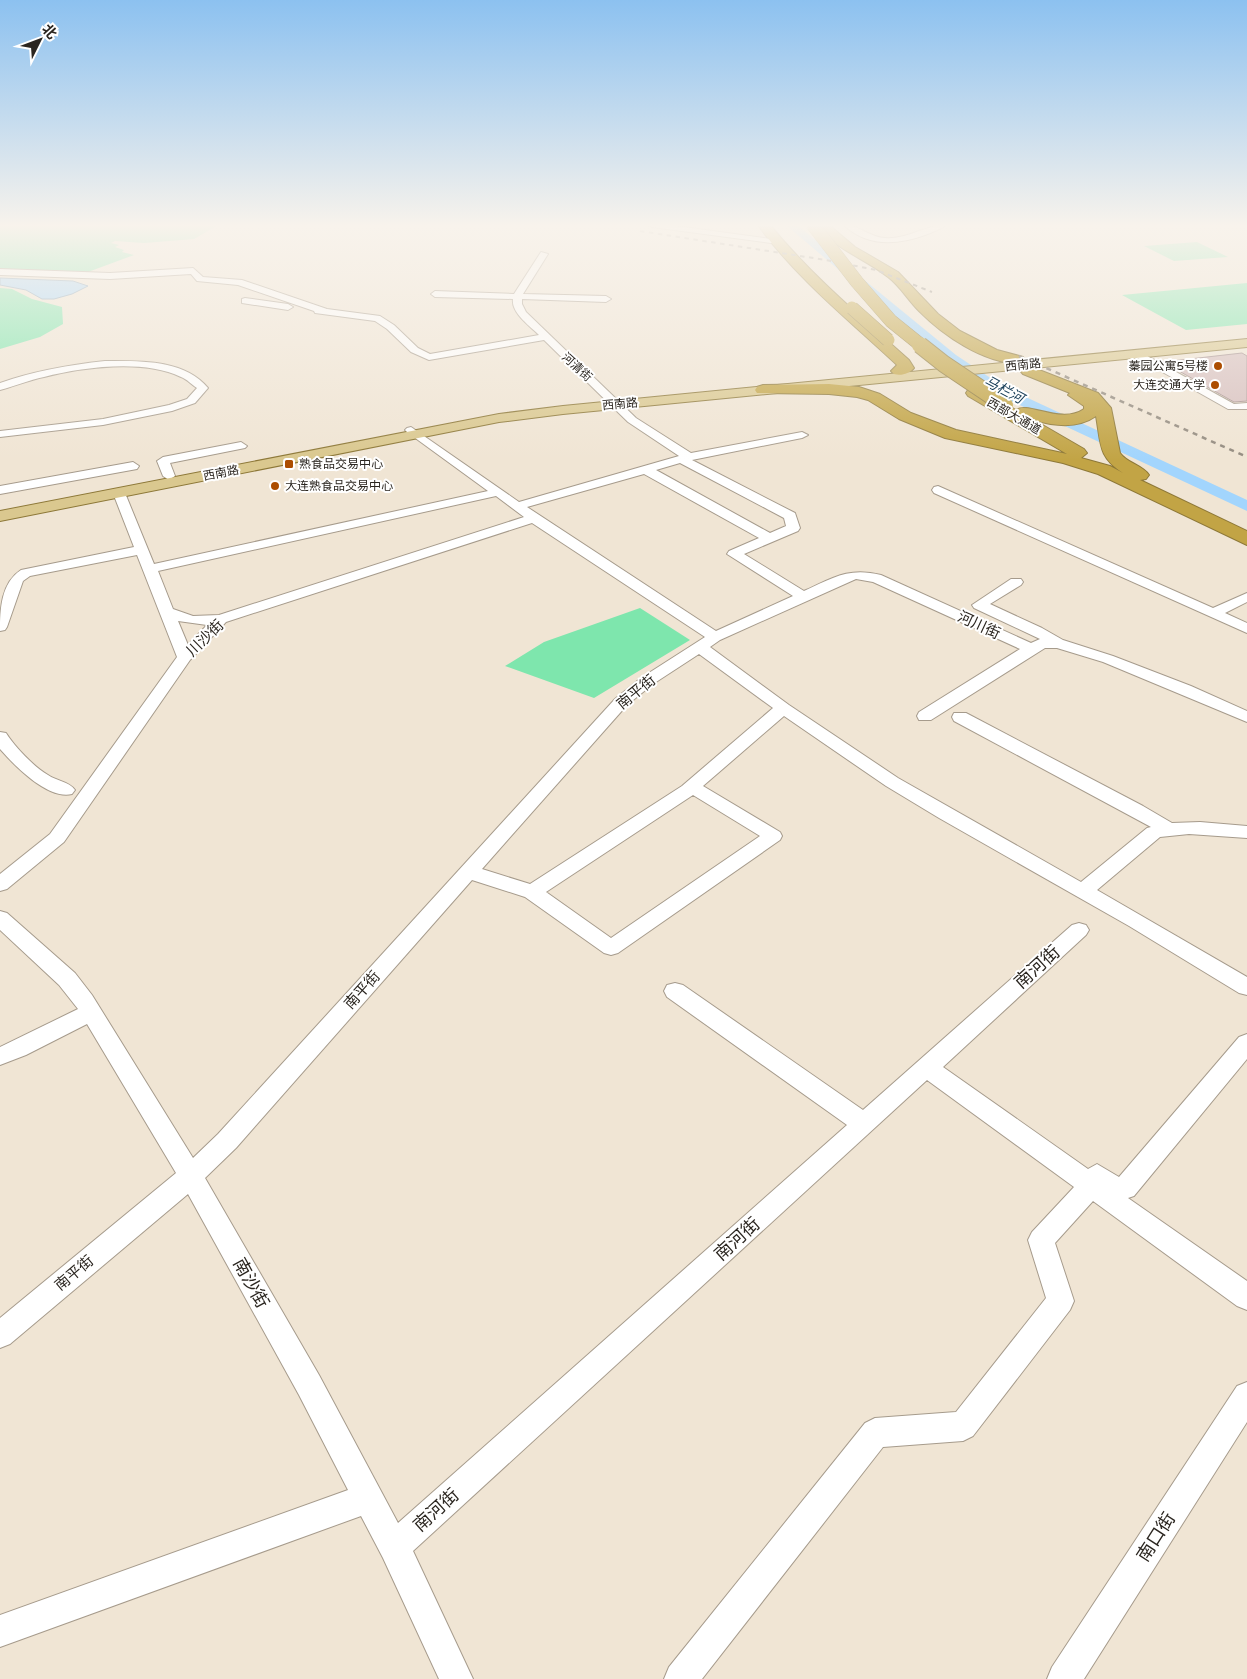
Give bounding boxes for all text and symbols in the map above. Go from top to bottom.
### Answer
north arrow [15,15,65,65]
text: 北 [38,21,60,43]
street label: 河清街 [559,350,595,384]
street label: 西南路 [1004,356,1042,374]
place label: 蓁园公寓5号楼 [1128,359,1208,373]
marker: 蓁园公寓5号楼 [1212,360,1224,372]
water label: 马栏河 [981,373,1029,409]
place label: 大连交通大学 [1133,378,1205,392]
marker: 大连交通大学 [1209,379,1221,391]
street label: 西南路 [601,395,639,413]
street label: 西部大通道 [985,395,1043,437]
place label: 熟食品交易中心 [299,457,383,471]
marker: 熟食品交易中心 [283,458,295,470]
street label: 西南路 [202,463,240,483]
place label: 大连熟食品交易中心 [285,479,393,493]
marker: 大连熟食品交易中心 [269,480,281,492]
street label: 河川街 [955,607,1003,643]
street label: 川沙街 [183,616,227,660]
street label: 南平街 [613,671,659,713]
street label: 南河街 [1010,941,1064,993]
street label: 南平街 [340,967,384,1013]
street label: 南河街 [710,1213,764,1265]
street label: 南平街 [51,1252,97,1294]
street label: 南沙街 [228,1254,274,1312]
street label: 南河街 [409,1484,463,1536]
street label: 南口街 [1132,1508,1180,1566]

